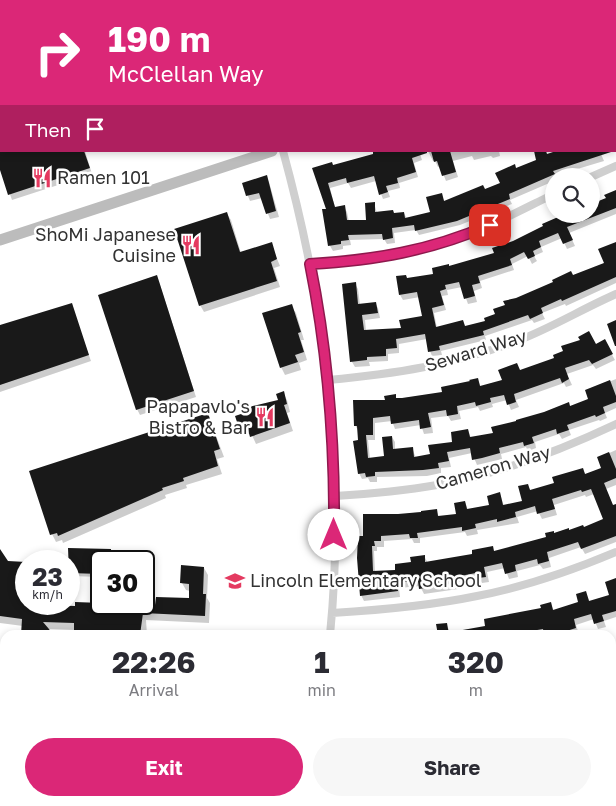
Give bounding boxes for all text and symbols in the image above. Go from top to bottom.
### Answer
text: 190 m [108,18,210,60]
icon: right [25,20,90,85]
text: McClellan Way [108,60,264,87]
icon: arrive [81,115,109,143]
text: Then [25,118,71,141]
place label: Ramen 101 [57,166,150,188]
restaurant icon: Ramen 101 [31,167,53,189]
map controls [545,168,600,223]
button: search [545,168,600,223]
pin [469,204,511,246]
icon: arrive [476,211,504,239]
place label: ShoMi Japanese Cuisine [35,223,176,266]
restaurant icon: ShoMi Japanese Cuisine [180,234,202,256]
street label: Seward Way [422,324,529,376]
place label: Papapavlo's Bistro & Bar [146,395,250,438]
restaurant icon: Papapavlo's Bistro & Bar [254,406,276,428]
street label: Cameron Way [433,440,553,494]
position arrow [307,508,359,560]
speed limit sign: 30 [90,550,155,615]
text: 23 [32,561,63,592]
place label: Lincoln Elementary School [250,569,482,591]
school or university icon: Lincoln Elementary School [224,570,246,592]
text: km/h [32,587,63,602]
text: 22:26 [112,644,196,680]
text: 1 [314,644,329,680]
text: 320 [448,644,504,680]
text: Arrival [129,680,179,700]
text: min [308,680,336,700]
text: m [469,680,483,700]
button: Exit [25,738,303,796]
button: Share [313,738,591,796]

